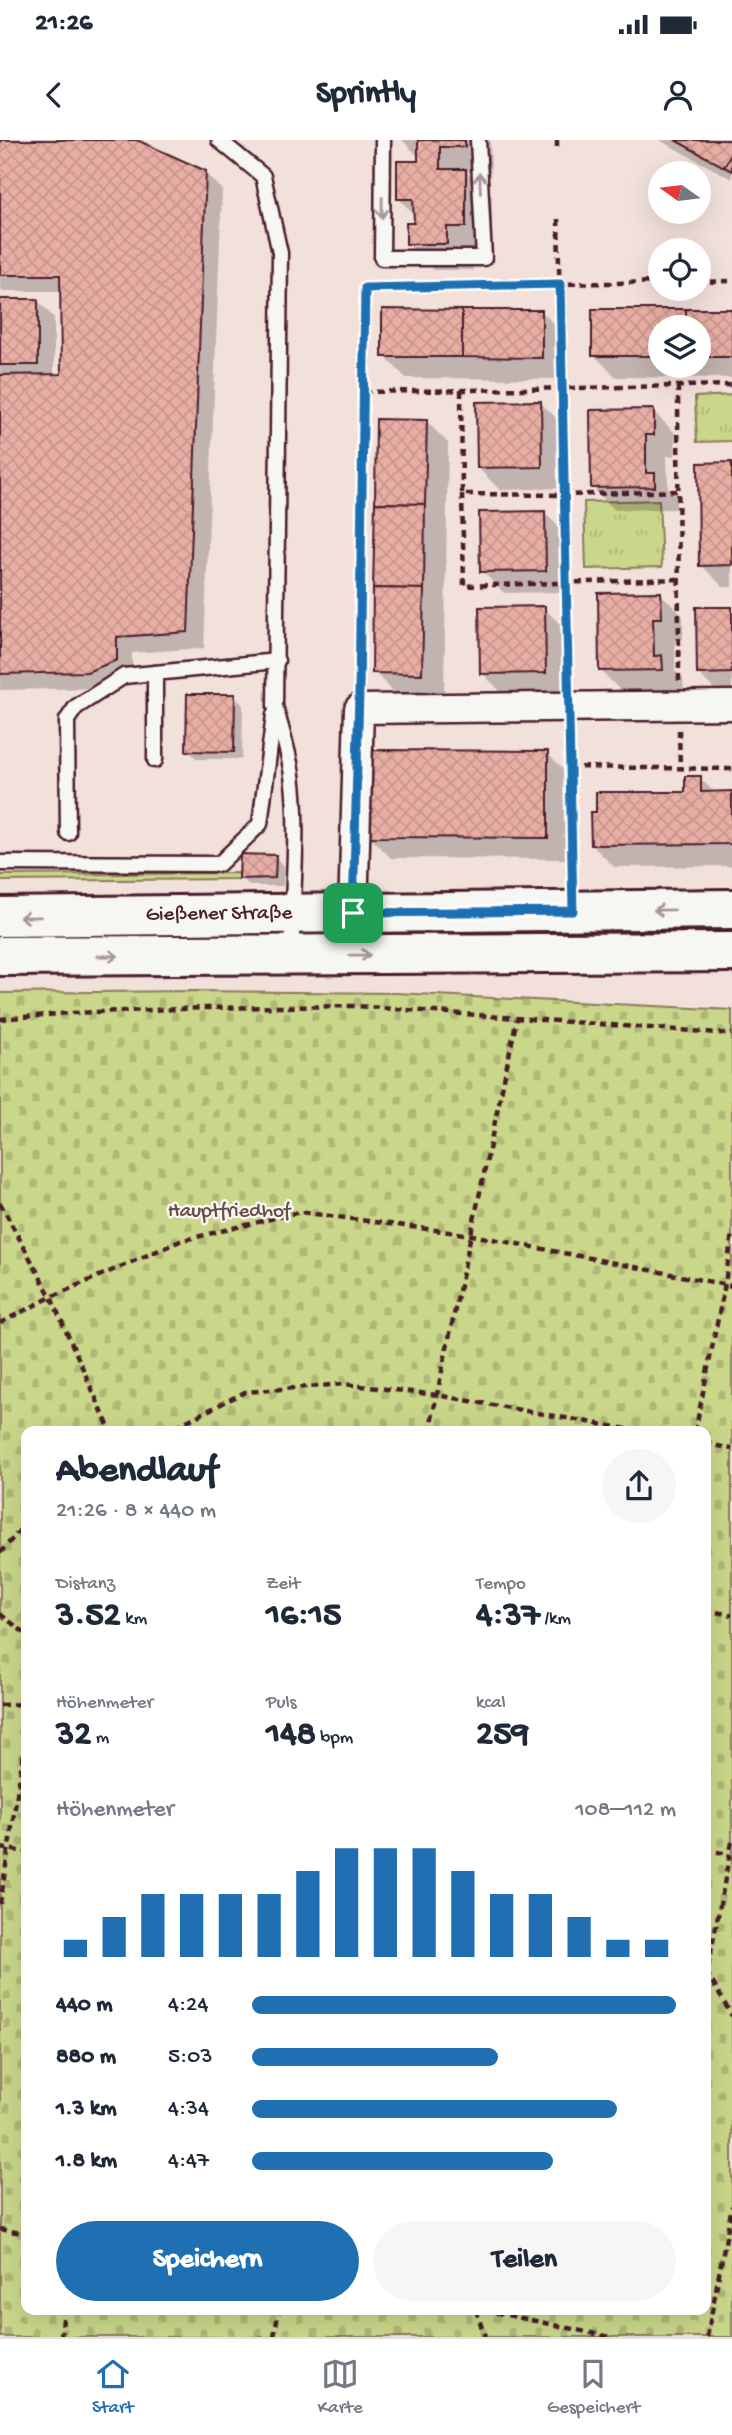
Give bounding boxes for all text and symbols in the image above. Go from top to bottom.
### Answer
text: 21:26 [35,9,92,40]
icon: back [35,76,73,114]
text: Sprintly [316,76,416,114]
icon: person [659,76,697,114]
north arrow [648,161,710,224]
map controls [648,161,711,378]
one-way arrow [474,172,487,195]
one-way arrow [375,196,389,219]
button: locate [648,238,711,301]
button: layers [648,315,711,378]
pin [323,883,383,943]
icon: arrive [334,894,372,932]
street label: Gießener Straße [146,901,294,928]
one-way arrow [653,903,676,917]
one-way arrow [19,910,42,924]
one-way arrow [96,949,119,963]
one-way arrow [348,949,371,962]
park label: Hauptfriedhof [168,1200,292,1225]
button: share [602,1449,676,1523]
text: Abendlauf [56,1450,217,1494]
text: 21:26 · 8 × 440 m [56,1498,216,1525]
text: Distanz [56,1573,115,1596]
text: Zeit [266,1573,300,1596]
text: Tempo [476,1573,526,1596]
text: 3.52 [56,1596,121,1637]
text: 16:15 [266,1596,341,1637]
text: 4:37 [476,1596,540,1637]
text: km [121,1608,147,1631]
text: /km [540,1608,571,1631]
text: Höhenmeter [56,1692,153,1715]
text: Puls [266,1692,297,1715]
text: kcal [476,1692,506,1715]
text: 32 [56,1715,91,1756]
text: 148 [266,1715,316,1756]
text: 259 [476,1715,529,1756]
text: m [91,1727,109,1750]
text: bpm [316,1727,353,1750]
text: Höhenmeter [56,1797,174,1824]
text: 108–112 m [575,1797,676,1824]
text: 440 m [56,1992,113,2019]
text: 4:24 [168,1992,208,2019]
text: 880 m [56,2044,116,2071]
text: 5:03 [168,2044,212,2071]
text: 1.3 km [56,2096,116,2123]
text: 4:34 [168,2096,209,2123]
text: 1.8 km [56,2148,117,2175]
text: 4:47 [168,2148,209,2175]
button: Speichern [56,2221,359,2301]
button: Teilen [373,2221,676,2301]
tab: Start [92,2355,134,2420]
tab: Karte [318,2355,363,2420]
tab: Gespeichert [547,2355,640,2420]

